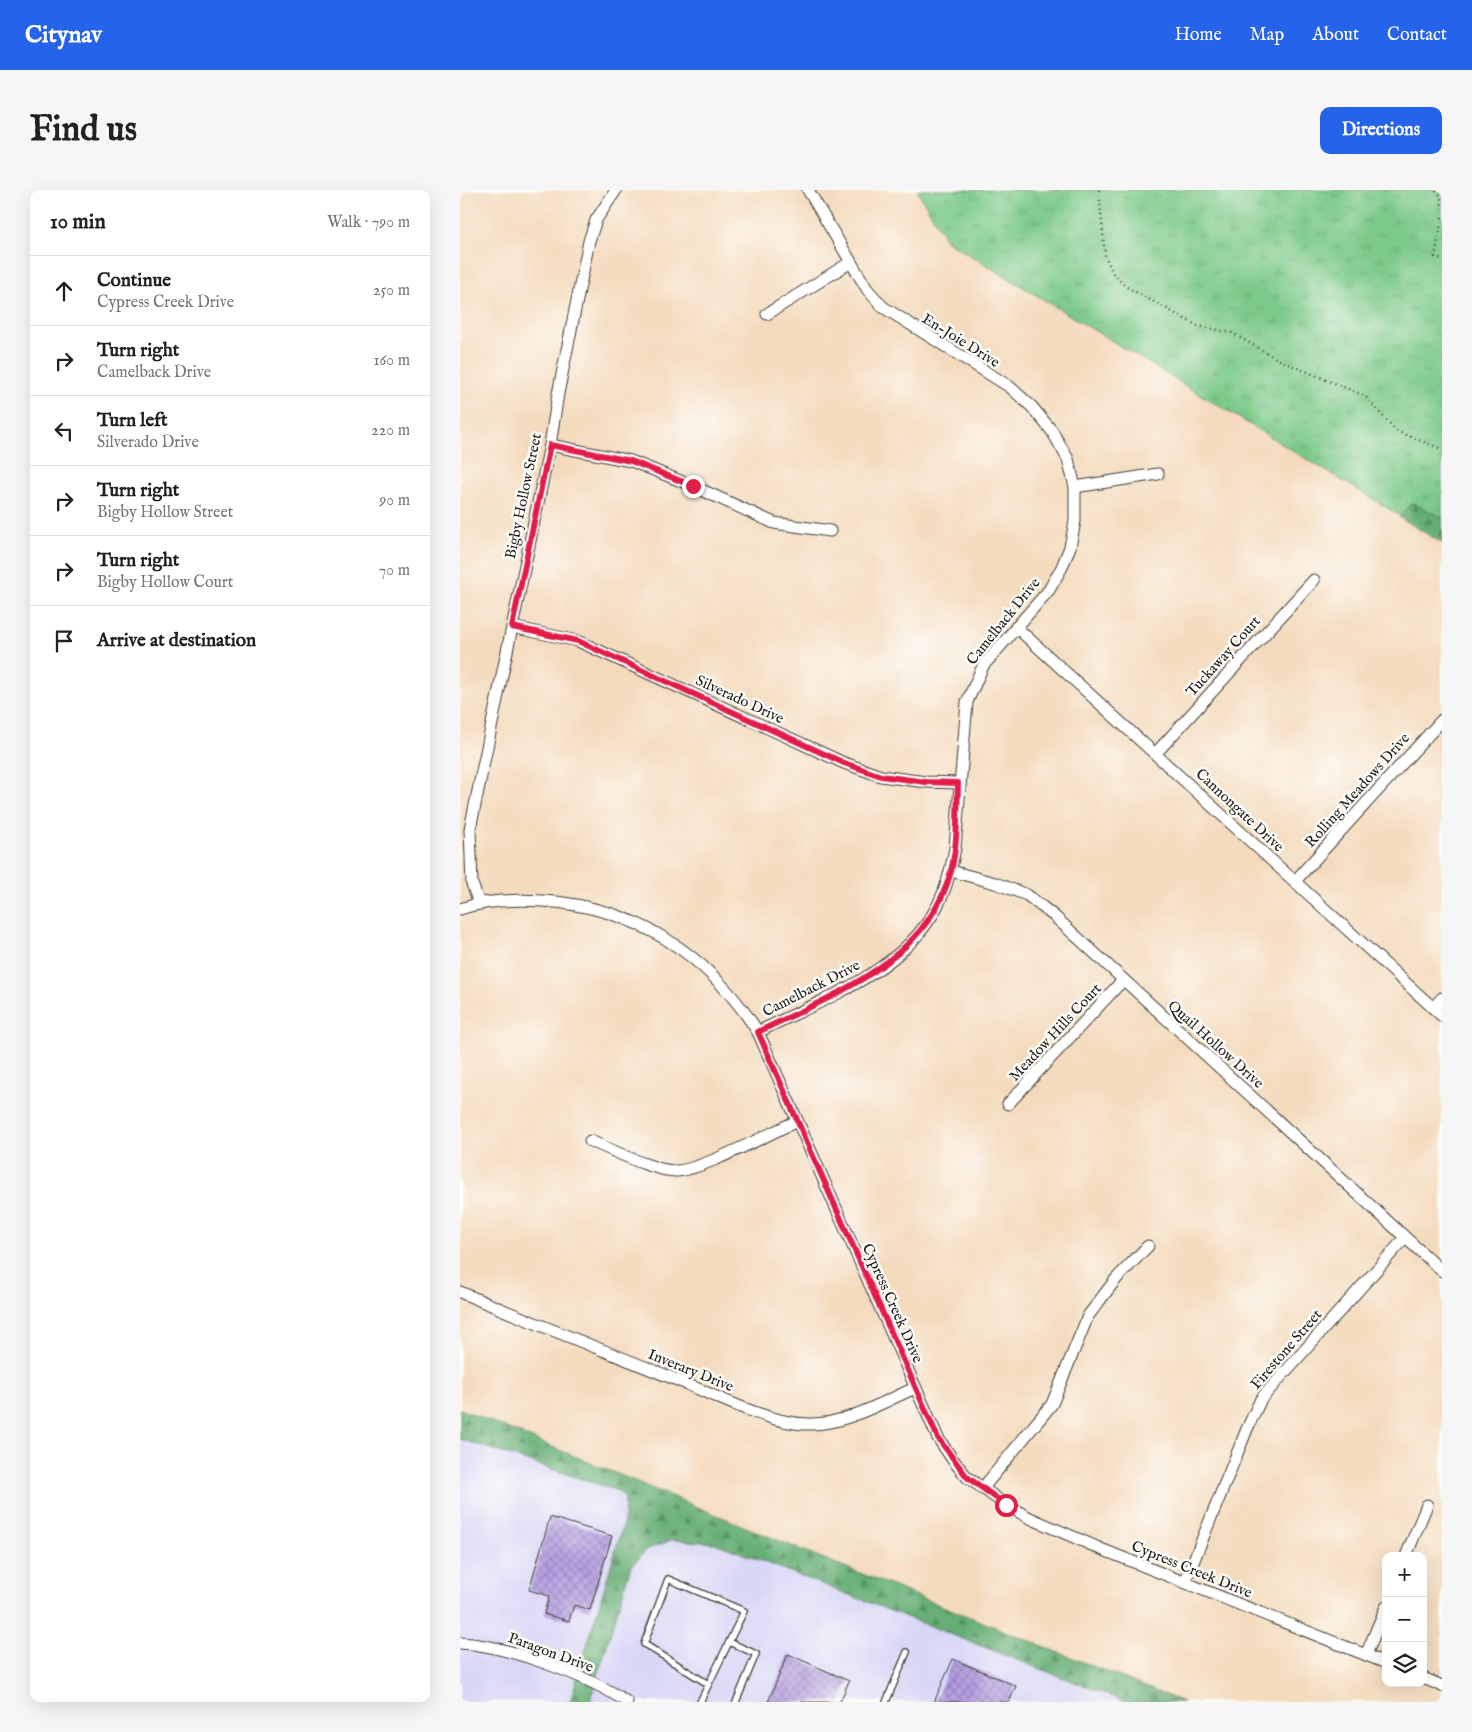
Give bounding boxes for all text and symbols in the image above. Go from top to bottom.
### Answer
text: Citynav [25,20,102,51]
text: Home [1175,24,1222,47]
text: Map [1250,24,1284,47]
text: About [1312,24,1359,47]
text: Contact [1387,24,1447,47]
button: Directions [1320,107,1442,154]
text: Find us [30,108,137,153]
text: 10 min [50,209,106,236]
text: Walk · 790 m [327,213,410,233]
text: Continue [97,269,171,293]
icon: ahead [50,277,78,305]
text: 250 m [373,281,410,301]
text: Cypress Creek Drive [97,293,234,313]
street label: En-Joie Drive [918,309,1003,372]
text: Turn right [97,339,179,363]
icon: right [50,347,78,375]
text: 160 m [374,351,410,371]
text: Camelback Drive [97,363,211,383]
text: Turn left [97,409,168,433]
icon: left [50,417,78,445]
text: 220 m [371,421,410,441]
street label: Bigby Hollow Street [501,432,546,561]
text: Silverado Drive [97,433,199,453]
route end [682,475,705,498]
text: Turn right [97,479,179,503]
icon: right [50,487,78,515]
text: 90 m [379,491,410,511]
text: Bigby Hollow Street [97,503,233,523]
text: Turn right [97,549,179,573]
icon: right [50,557,78,585]
text: 70 m [379,561,410,581]
text: Bigby Hollow Court [97,573,233,593]
street label: Camelback Drive [962,574,1044,669]
street label: Tuckaway Court [1182,612,1265,701]
icon: arrive [50,627,78,655]
text: Arrive at destination [97,629,256,653]
street label: Silverado Drive [693,671,787,728]
street label: Rolling Meadows Drive [1301,729,1414,852]
street label: Cannongate Drive [1191,765,1288,856]
street label: Camelback Drive [759,956,863,1021]
street label: Meadow Hills Court [1005,979,1106,1085]
street label: Quail Hollow Drive [1164,996,1268,1093]
street label: Cypress Creek Drive [858,1241,927,1366]
street label: Firestone Street [1246,1305,1326,1393]
street label: Inverary Drive [645,1345,737,1396]
route start [995,1494,1018,1517]
street label: Cypress Creek Drive [1129,1537,1255,1602]
map controls [1382,1552,1427,1687]
button: + [1382,1552,1427,1597]
button: − [1382,1597,1427,1642]
street label: Paragon Drive [506,1628,596,1677]
button: layers [1382,1642,1427,1687]

